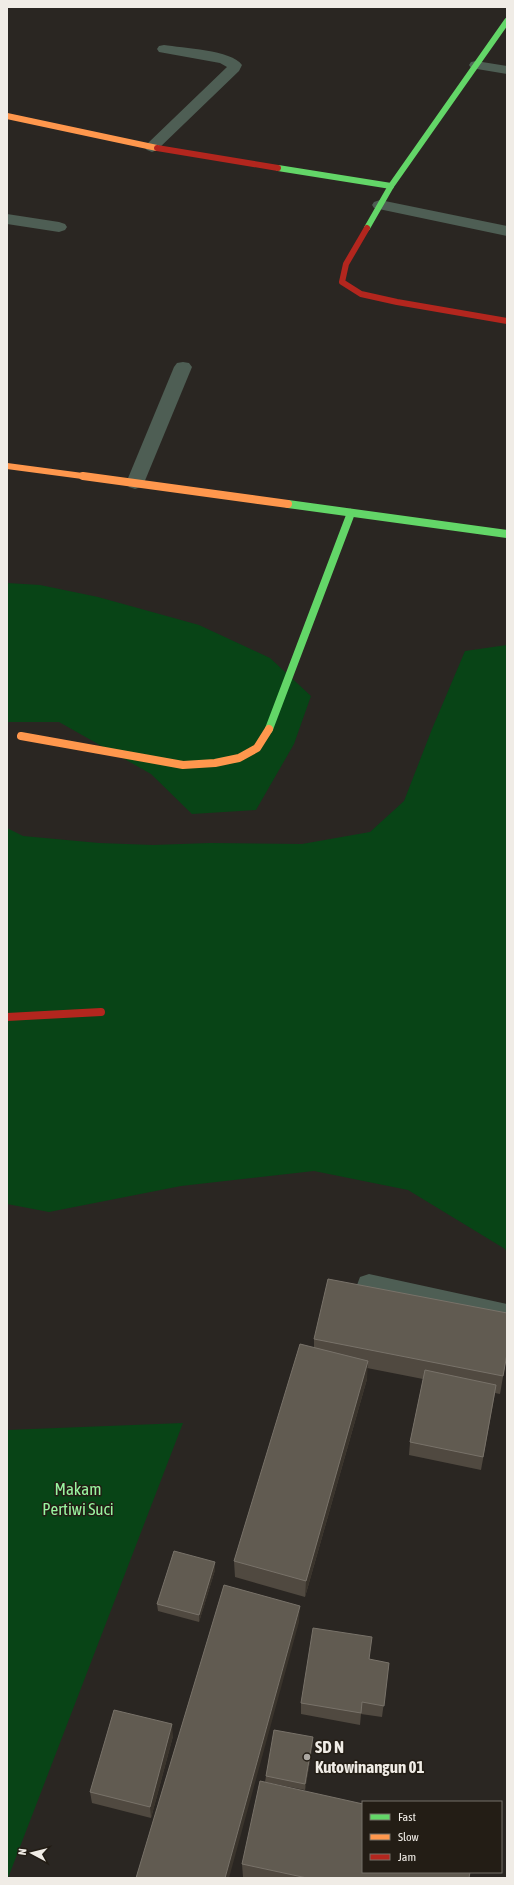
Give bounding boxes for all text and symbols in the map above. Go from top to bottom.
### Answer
park label: Makam Pertiwi Suci [42,1479,114,1519]
place label: SD N Kutowinangun 01 [315,1737,424,1777]
marker: SD N Kutowinangun 01 [302,1752,312,1762]
legend [362,1801,502,1873]
text: Fast [398,1810,416,1824]
text: Slow [398,1830,419,1844]
north arrow [12,1833,52,1873]
text: N [16,1848,28,1856]
text: Jam [398,1850,416,1864]

